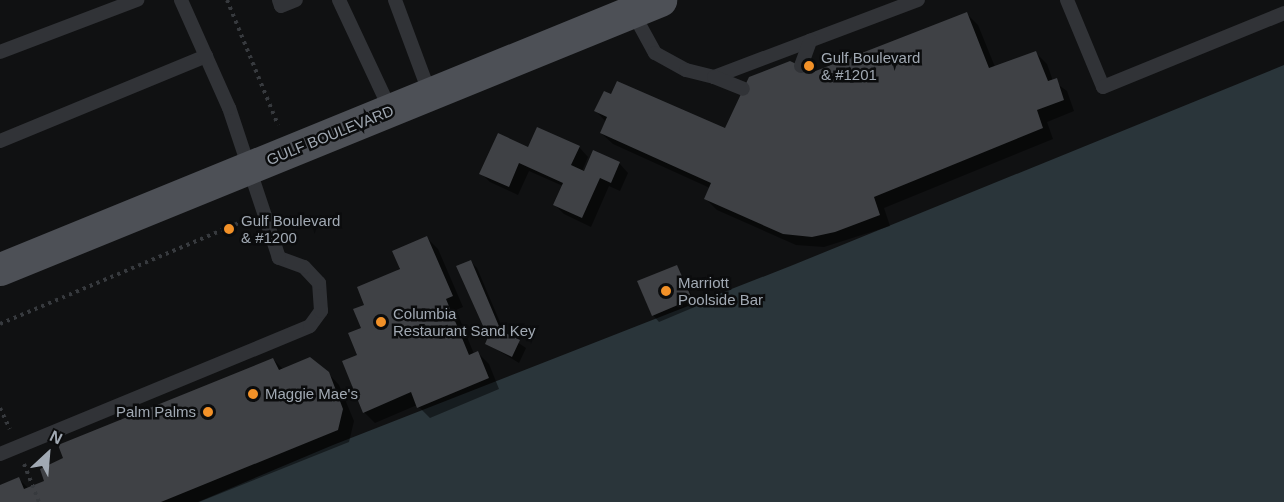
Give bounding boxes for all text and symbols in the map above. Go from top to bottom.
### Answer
place label: Gulf Boulevard & #1201 [821,48,920,83]
marker: Gulf Boulevard & #1201 [802,59,816,73]
street label: GULF BOULEVARD [264,101,396,169]
place label: Gulf Boulevard & #1200 [241,211,340,246]
marker: Gulf Boulevard & #1200 [222,222,236,236]
place label: Marriott Poolside Bar [678,273,763,308]
marker: Marriott Poolside Bar [659,284,673,298]
place label: Columbia Restaurant Sand Key [393,304,536,339]
marker: Columbia Restaurant Sand Key [374,315,388,329]
place label: Maggie Mae's [265,385,358,403]
marker: Maggie Mae's [246,387,260,401]
place label: Palm Palms [116,403,196,421]
marker: Palm Palms [201,405,215,419]
north arrow [18,424,78,484]
text: N [47,427,65,448]

